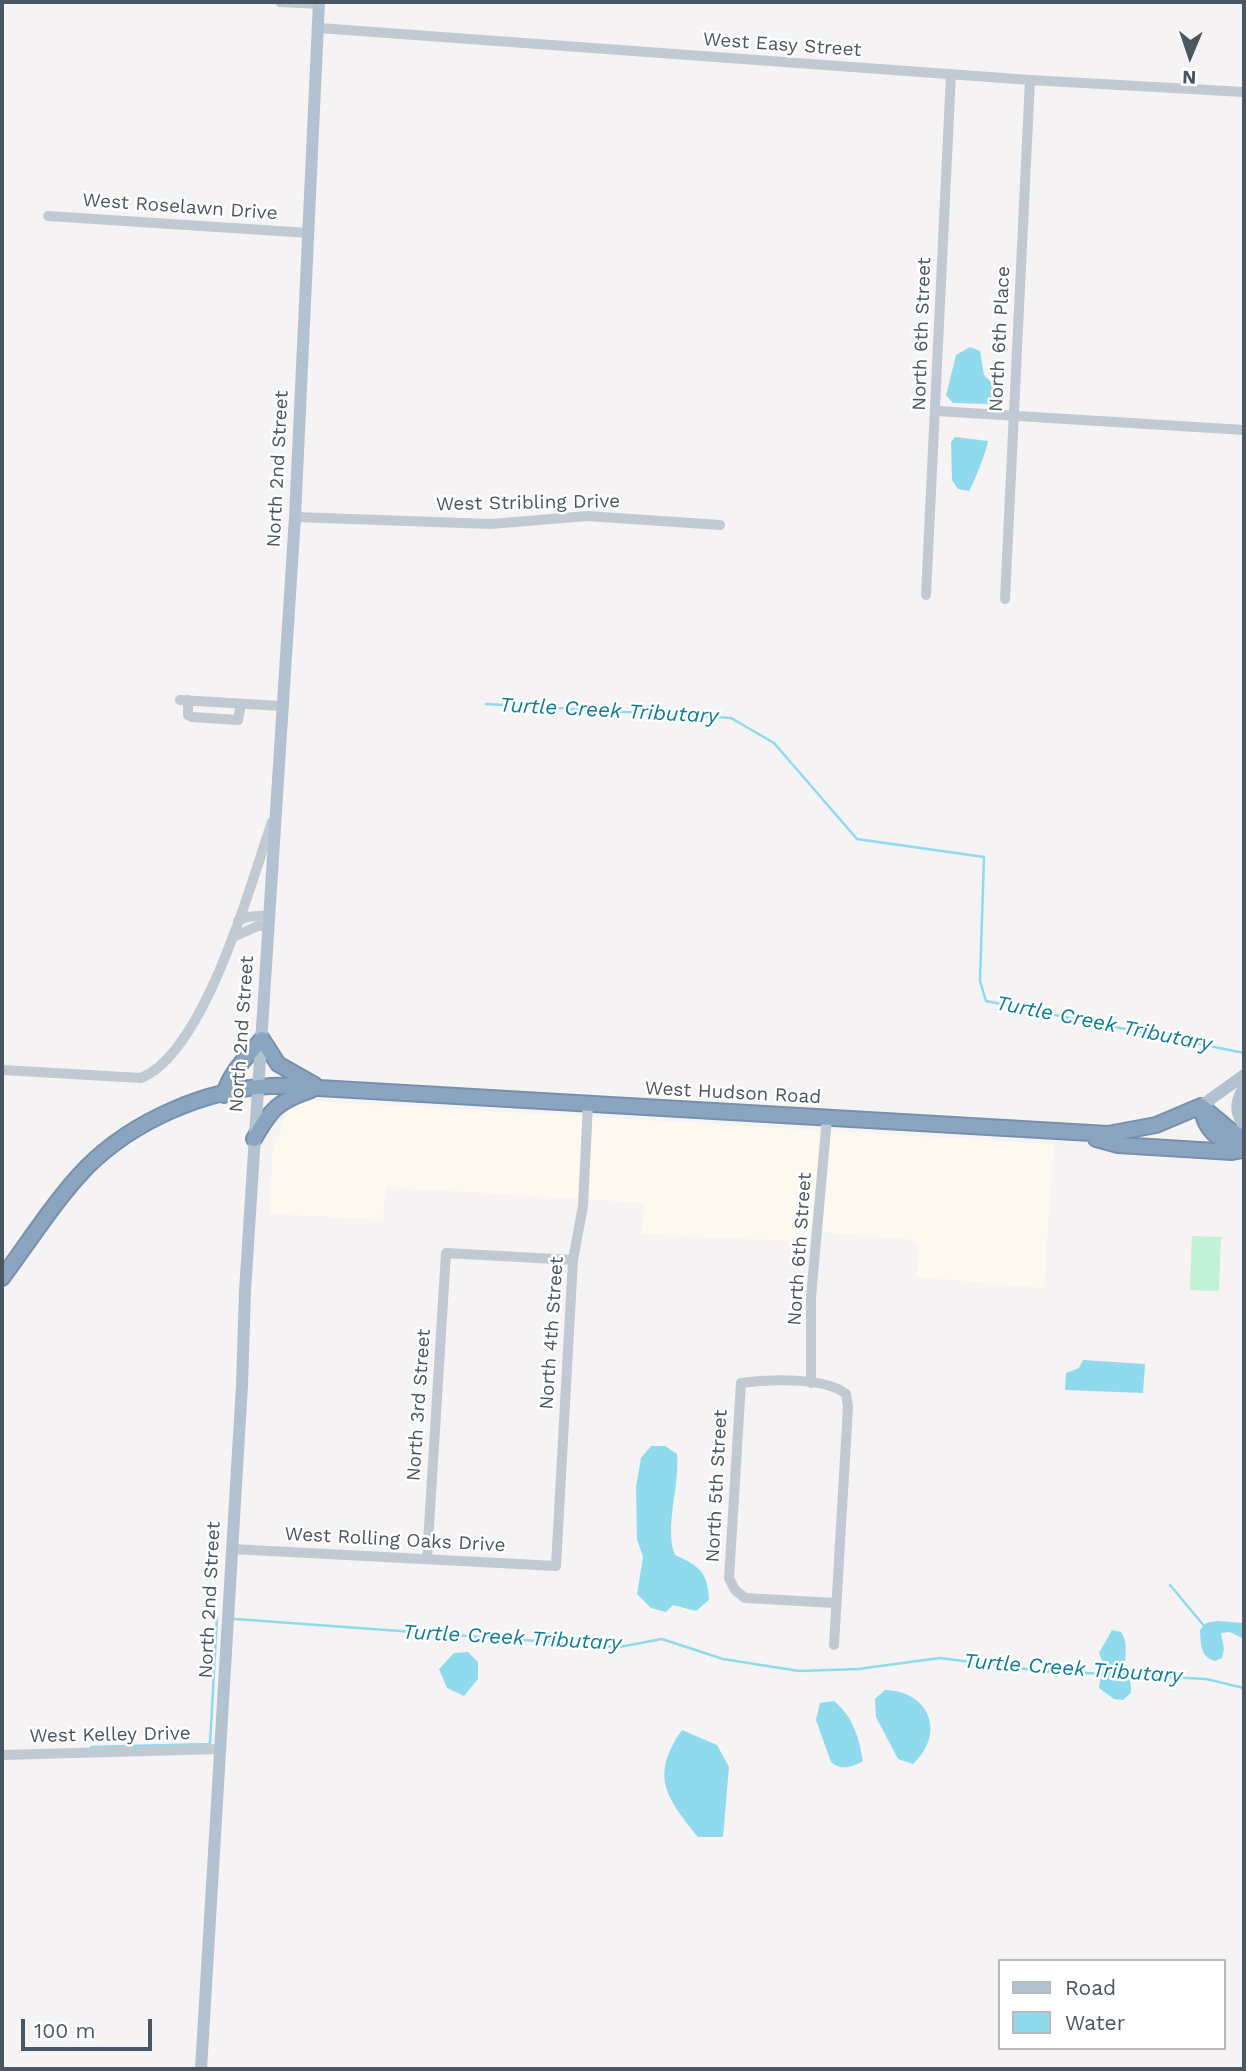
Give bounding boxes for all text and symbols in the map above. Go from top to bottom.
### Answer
north arrow [1155,21,1225,91]
street label: West Easy Street [702,28,862,62]
text: N [1182,66,1197,89]
street label: West Roselawn Drive [82,189,278,225]
street label: North 6th Street [908,257,936,411]
street label: North 6th Place [985,265,1015,413]
street label: North 2nd Street [263,390,293,548]
street label: West Stribling Drive [436,490,620,516]
water label: Turtle Creek Tributary [499,693,719,729]
street label: North 2nd Street [225,955,259,1113]
water label: Turtle Creek Tributary [994,991,1214,1057]
street label: West Hudson Road [644,1077,822,1109]
street label: North 6th Street [783,1172,817,1326]
street label: North 4th Street [535,1256,569,1410]
street label: North 3rd Street [402,1328,436,1482]
street label: North 5th Street [702,1409,732,1563]
street label: North 2nd Street [195,1521,225,1679]
street label: West Rolling Oaks Drive [284,1523,506,1557]
water label: Turtle Creek Tributary [402,1620,622,1656]
water label: Turtle Creek Tributary [963,1649,1183,1689]
street label: West Kelley Drive [29,1722,191,1748]
legend [998,1959,1225,2050]
text: Road [1065,1975,1116,2000]
scale bar [24,2004,156,2048]
text: Water [1065,2010,1125,2035]
text: 100 m [34,2018,96,2043]

